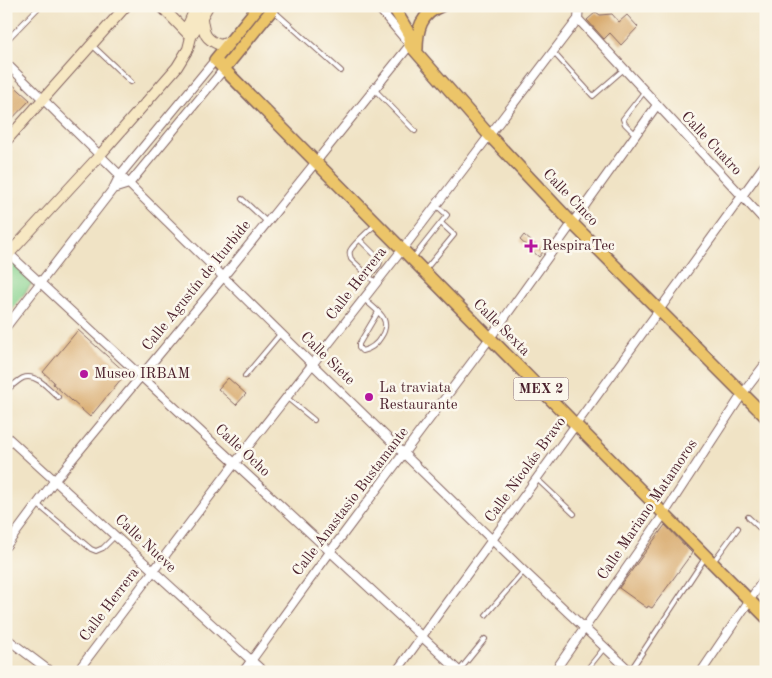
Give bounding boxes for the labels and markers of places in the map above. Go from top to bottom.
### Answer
marker: RespiraTec [524,239,538,253]
place label: RespiraTec [542,239,615,254]
place label: Museo IRBAM [94,367,190,382]
marker: Museo IRBAM [78,368,90,380]
place label: La traviata Restaurante [379,381,458,413]
marker: La traviata Restaurante [363,391,375,403]

